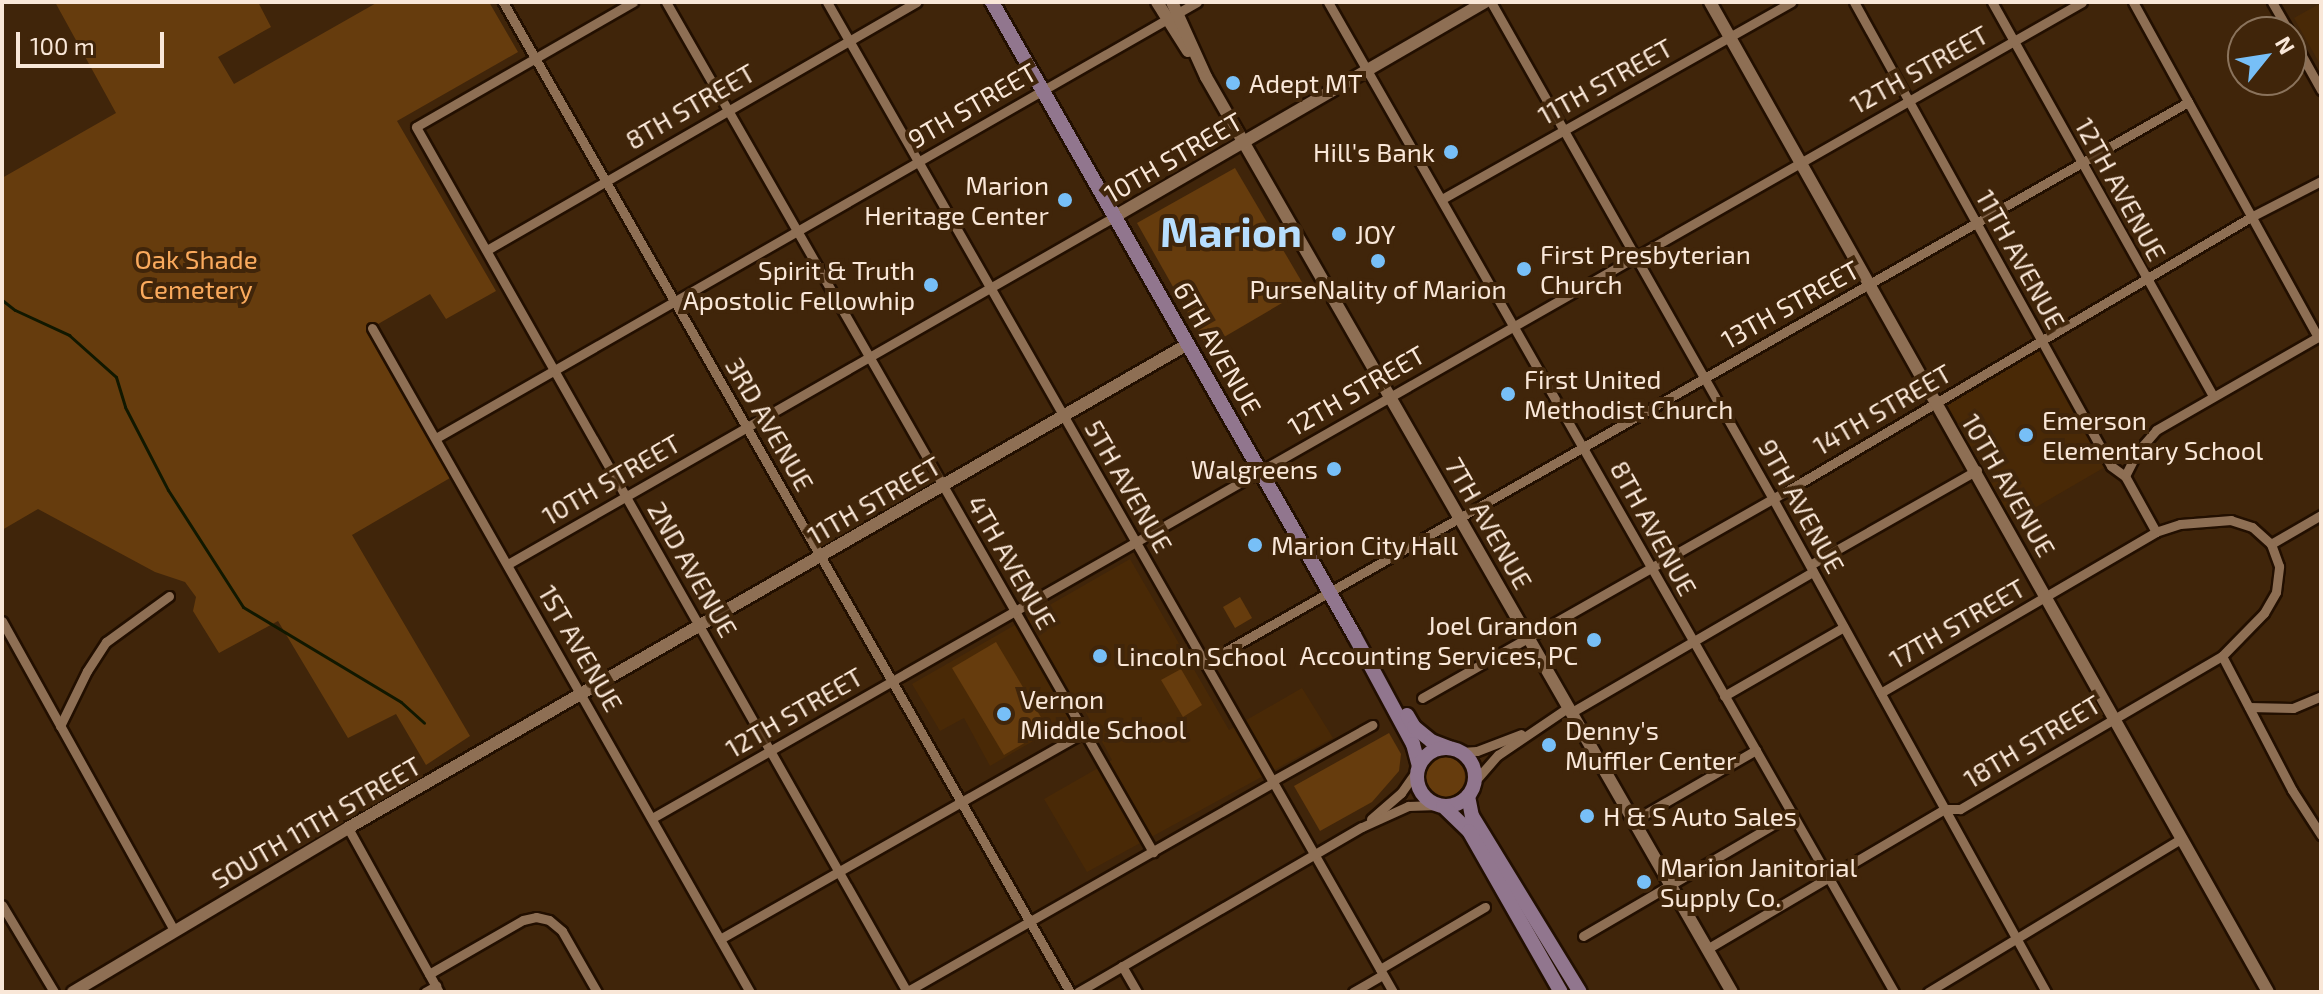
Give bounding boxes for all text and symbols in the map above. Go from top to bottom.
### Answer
scale bar [20,16,168,66]
north arrow [2227,16,2307,96]
street label: 12TH STREET [1844,18,1994,120]
text: 100 m [30,31,95,60]
street label: 11TH STREET [1532,31,1678,131]
text: N [2271,32,2301,58]
street label: 8TH STREET [620,56,760,156]
street label: 9TH STREET [902,56,1042,154]
place label: Adept MT [1249,67,1363,99]
marker: Adept MT [1224,74,1242,92]
street label: 10TH STREET [1098,105,1248,209]
street label: 12TH AVENUE [2069,112,2173,266]
place label: Hill's Bank [1313,136,1435,168]
marker: Hill's Bank [1442,143,1460,161]
place label: Marion Heritage Center [864,169,1049,230]
street label: 11TH AVENUE [1970,184,2072,334]
marker: Marion Heritage Center [1056,191,1074,209]
district label: Marion [1160,205,1302,255]
place label: JOY [1355,218,1396,250]
marker: JOY [1330,225,1348,243]
place label: First Presbyterian Church [1540,238,1751,300]
park label: Oak Shade Cemetery [134,243,258,304]
marker: PurseNality of Marion [1369,252,1387,270]
street label: 13TH STREET [1716,253,1864,355]
place label: Spirit & Truth Apostolic Fellowhip [683,254,915,316]
marker: First Presbyterian Church [1515,260,1533,278]
place label: PurseNality of Marion [1249,273,1507,305]
marker: Spirit & Truth Apostolic Fellowhip [922,276,940,294]
street label: 6TH AVENUE [1167,276,1269,420]
street label: 12TH STREET [1282,338,1430,442]
street label: 3RD AVENUE [719,351,821,497]
street label: 14TH STREET [1807,357,1957,461]
place label: First United Methodist Church [1524,363,1733,424]
marker: First United Methodist Church [1499,385,1517,403]
place label: Emerson Elementary School [2042,404,2264,466]
street label: 10TH AVENUE [1955,408,2063,562]
street label: 5TH AVENUE [1078,414,1180,558]
marker: Emerson Elementary School [2017,426,2035,444]
street label: 10TH STREET [536,427,686,531]
street label: 9TH AVENUE [1752,433,1852,579]
street label: 11TH STREET [802,449,946,551]
street label: 7TH AVENUE [1439,451,1539,595]
place label: Walgreens [1191,453,1318,485]
street label: 8TH AVENUE [1604,455,1704,601]
marker: Walgreens [1325,460,1343,478]
street label: 4TH AVENUE [961,489,1063,635]
street label: 2ND AVENUE [642,495,744,643]
place label: Marion City Hall [1271,529,1458,561]
marker: Marion City Hall [1246,536,1264,554]
street label: 17TH STREET [1883,572,2031,674]
street label: 1ST AVENUE [532,579,630,717]
place label: Joel Grandon Accounting Services, PC [1300,609,1578,670]
marker: Joel Grandon Accounting Services, PC [1585,631,1603,649]
place label: Lincoln School [1116,640,1286,672]
marker: Lincoln School [1091,647,1109,665]
street label: 12TH STREET [720,660,868,764]
place label: Vernon Middle School [1020,683,1186,744]
street label: 18TH STREET [1958,688,2106,794]
marker: Vernon Middle School [995,705,1013,723]
place label: Denny's Muffler Center [1565,714,1737,776]
marker: Denny's Muffler Center [1540,736,1558,754]
street label: SOUTH 11TH STREET [206,749,426,895]
place label: H & S Auto Sales [1603,800,1798,832]
marker: H & S Auto Sales [1578,807,1596,825]
place label: Marion Janitorial Supply Co. [1660,851,1858,912]
marker: Marion Janitorial Supply Co. [1635,873,1653,891]

